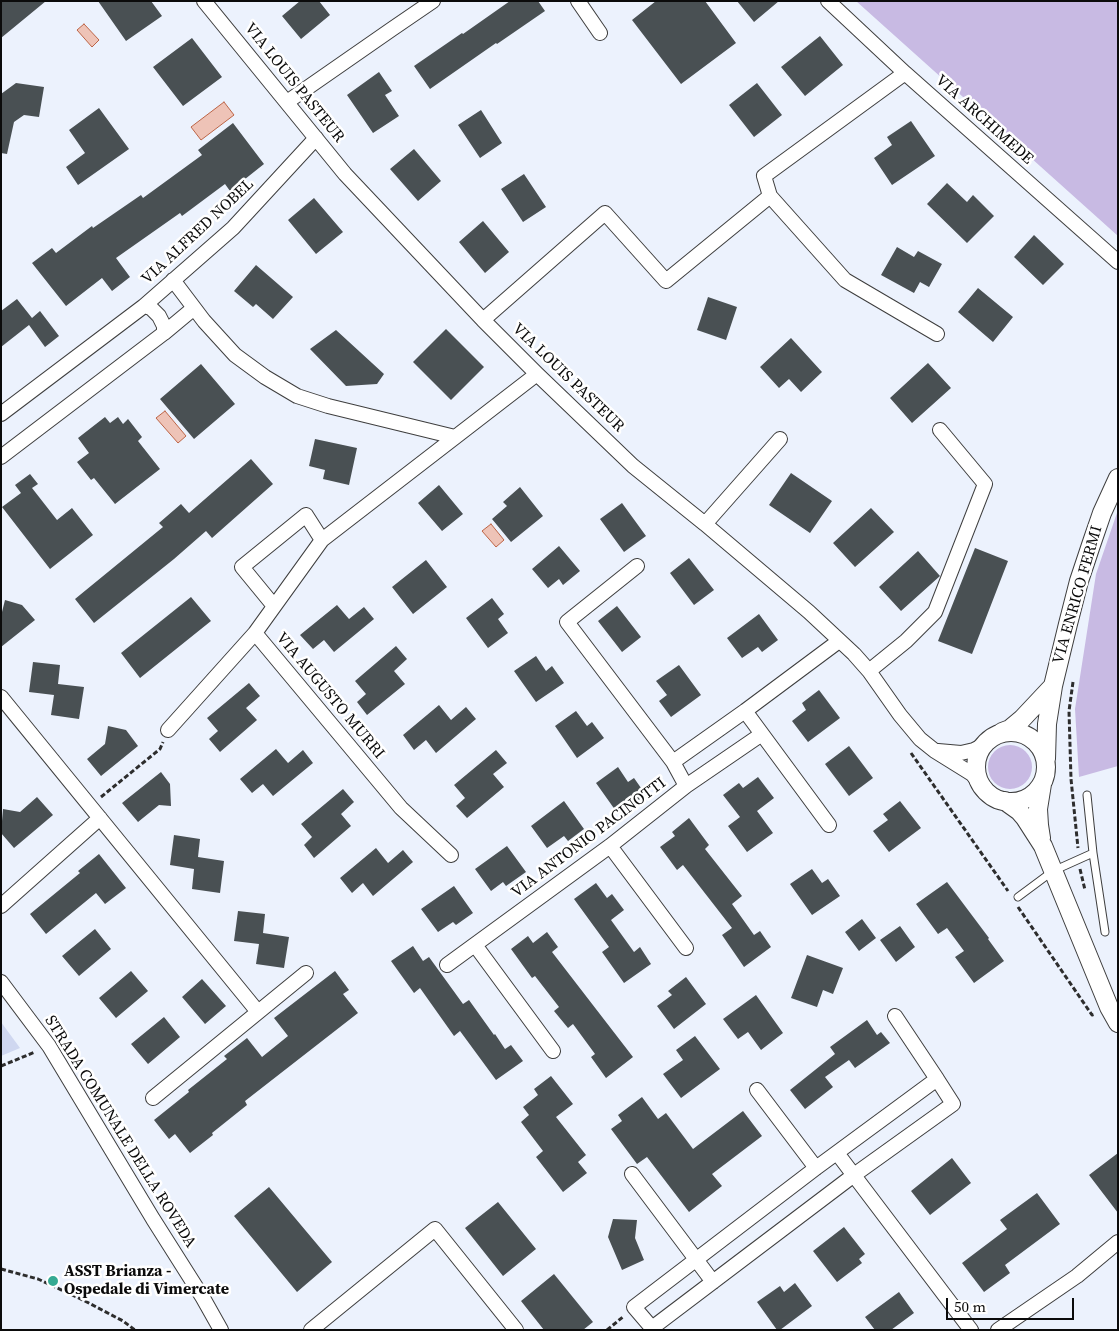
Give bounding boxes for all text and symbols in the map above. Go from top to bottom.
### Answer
street label: VIA LOUIS PASTEUR [240,19,348,147]
street label: VIA ARCHIMEDE [931,71,1037,169]
street label: VIA ALFRED NOBEL [138,175,258,289]
street label: VIA LOUIS PASTEUR [508,320,628,436]
street label: VIA ENRICO FERMI [1049,524,1107,666]
street label: VIA AUGUSTO MURRI [272,629,388,763]
street label: VIA ANTONIO PACINOTTI [508,774,670,902]
street label: STRADA COMUNALE DELLA ROVEDA [40,1012,200,1252]
place label: ASST Brianza - Ospedale di Vimercate [64,1262,229,1300]
marker: ASST Brianza - Ospedale di Vimercate [46,1274,60,1288]
scale bar [949,1288,1076,1320]
text: 50 m [954,1296,986,1317]

